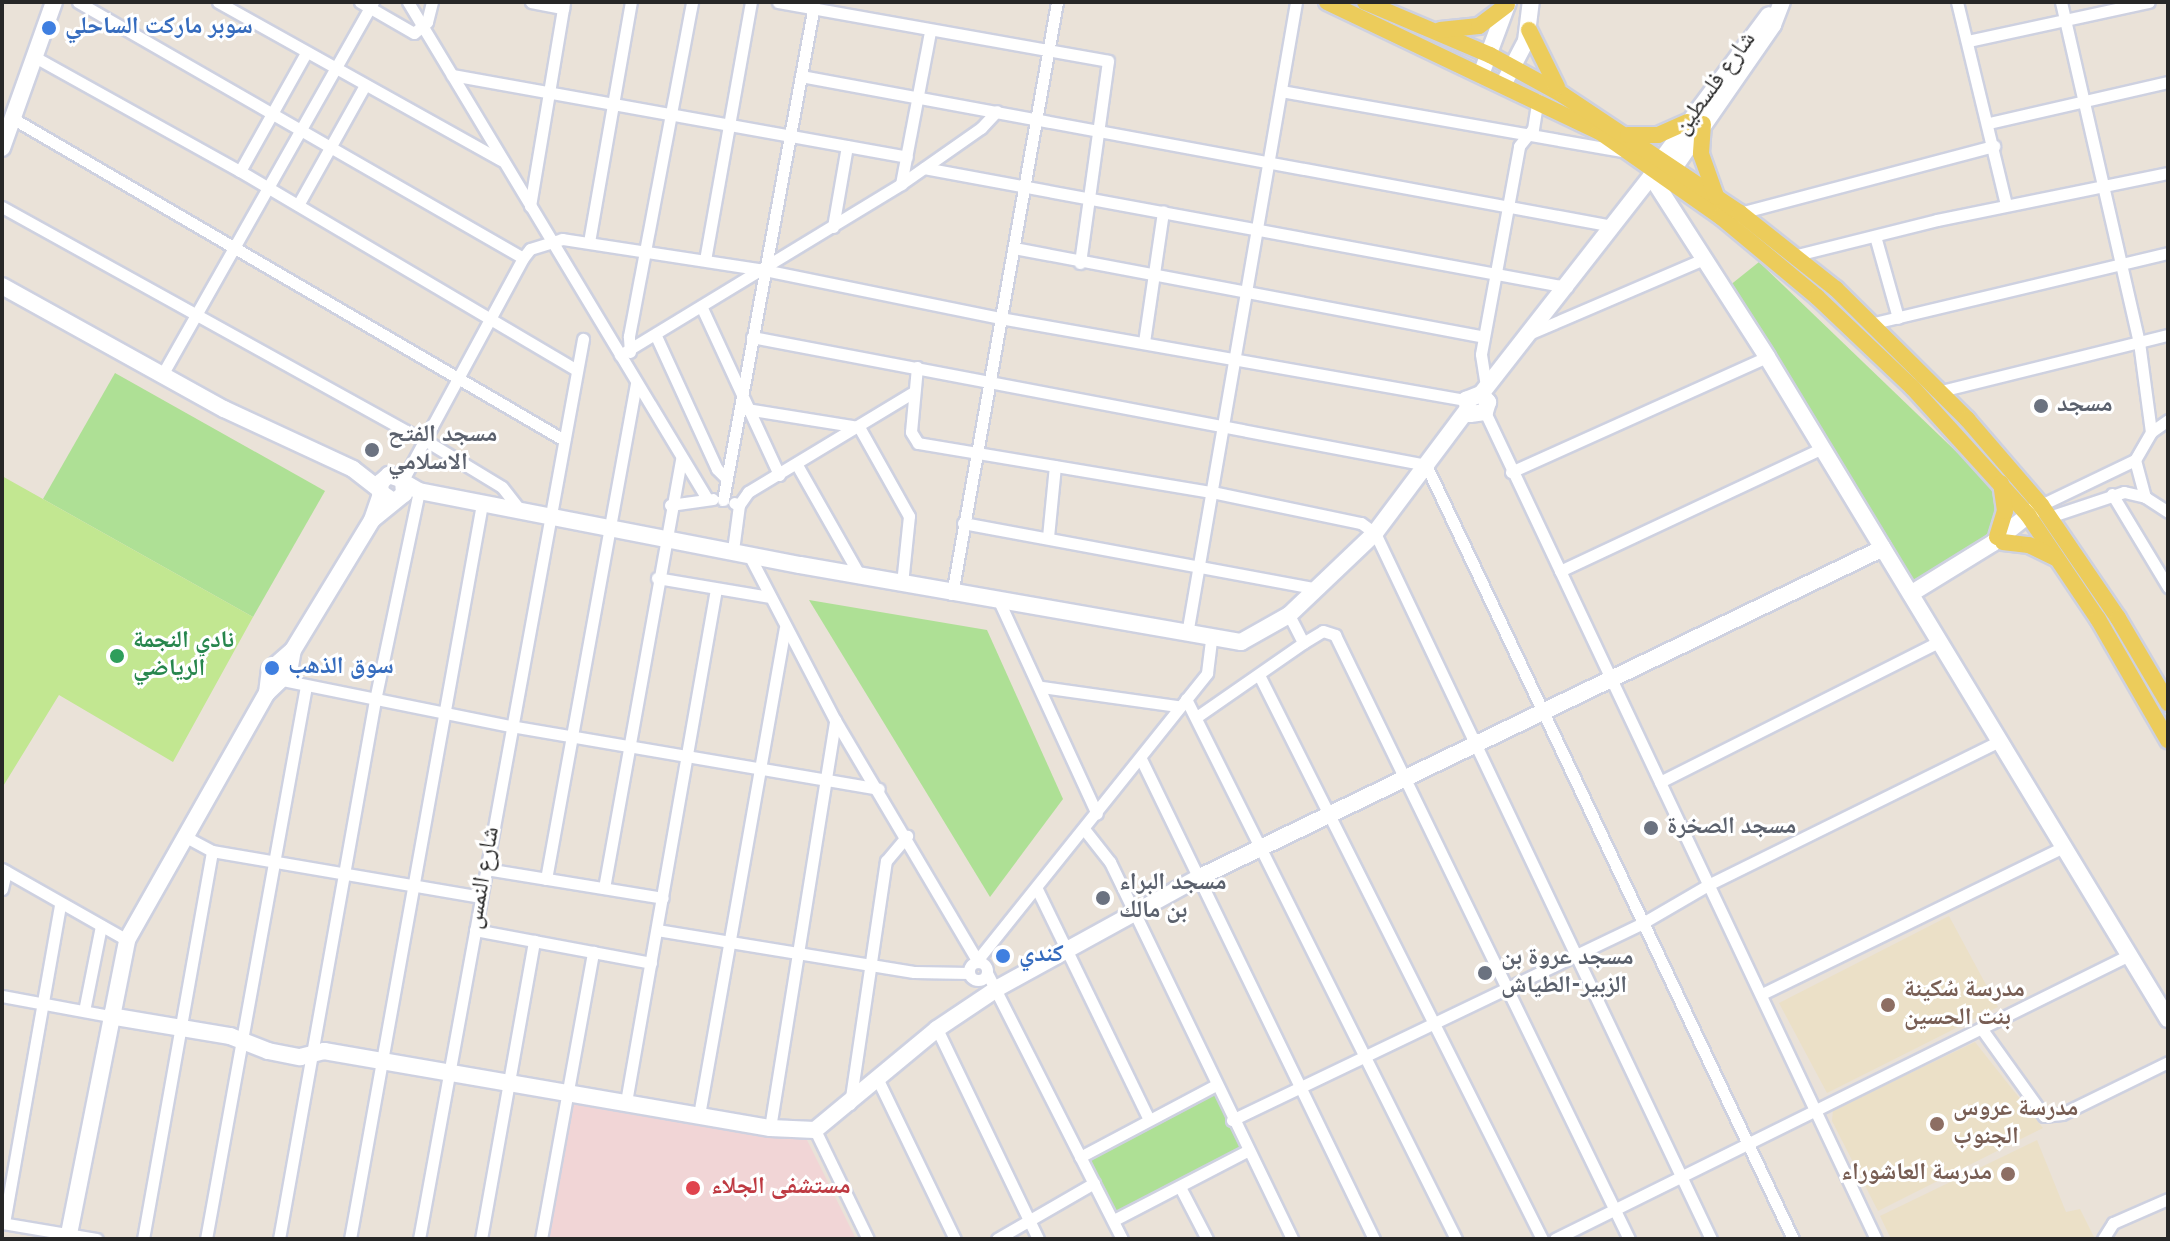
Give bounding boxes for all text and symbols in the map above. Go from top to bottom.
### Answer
place label: سوبر ماركت الساحلي [65,14,253,42]
marker: سوبر ماركت الساحلي [40,19,58,37]
street label: شارع فلسطين [1669,27,1763,141]
place label: مسجد [2057,392,2112,420]
marker: مسجد [2032,397,2050,415]
place label: مسجد الفتح الاسلامي [388,422,497,478]
marker: مسجد الفتح الاسلامي [363,441,381,459]
place label: نادي النجمة الرياضي [133,628,234,684]
marker: نادي النجمة الرياضي [108,647,126,665]
place label: سوق الذهب [288,654,394,682]
marker: سوق الذهب [263,659,281,677]
place label: مسجد الصخرة [1667,814,1796,842]
marker: مسجد الصخرة [1642,819,1660,837]
street label: شارع النمس [461,825,507,931]
place label: مسجد البراء بن مالك [1119,870,1227,926]
marker: مسجد البراء بن مالك [1094,889,1112,907]
place label: كندي [1019,942,1064,970]
place label: مسجد عروة بن الزبير-الطياش [1501,945,1633,1001]
marker: كندي [994,947,1012,965]
marker: مسجد عروة بن الزبير-الطياش [1476,964,1494,982]
place label: مدرسة سُكينة بنت الحسين [1904,977,2025,1033]
marker: مدرسة سُكينة بنت الحسين [1879,996,1897,1014]
place label: مدرسة عروس الجنوب [1953,1096,2078,1152]
marker: مدرسة عروس الجنوب [1928,1115,1946,1133]
place label: مدرسة العاشوراء [1841,1160,1992,1188]
marker: مدرسة العاشوراء [1999,1165,2017,1183]
place label: مستشفى الجلاء [711,1174,851,1202]
marker: مستشفى الجلاء [682,1177,704,1199]

